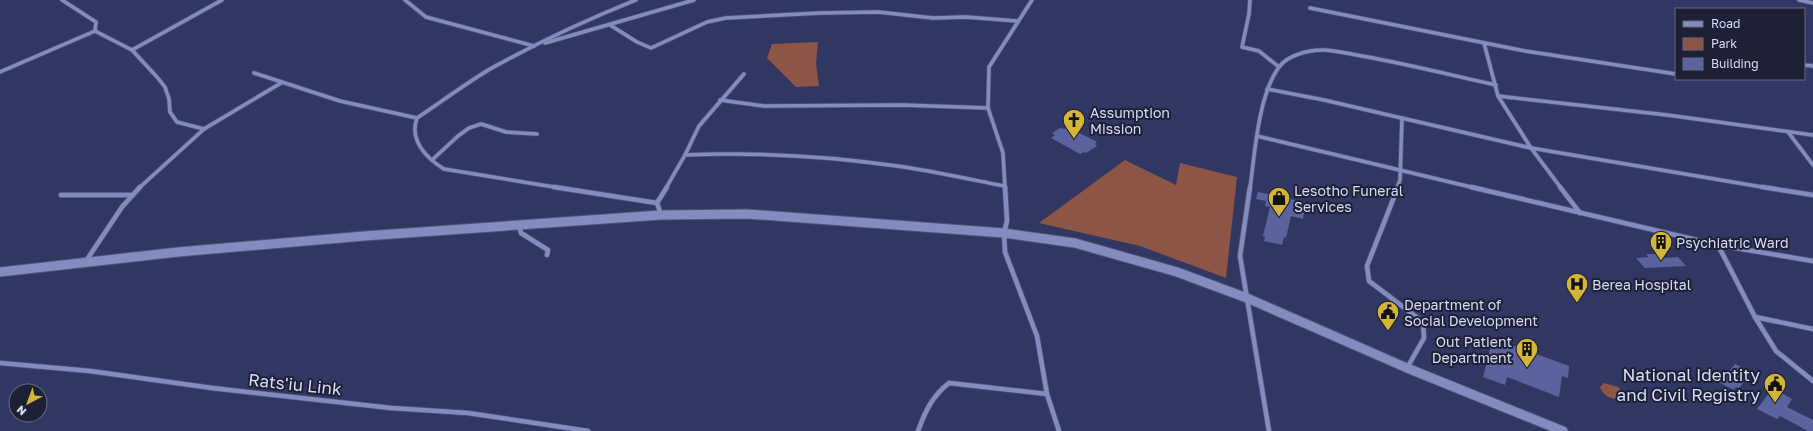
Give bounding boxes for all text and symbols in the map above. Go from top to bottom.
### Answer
legend [1675,8,1805,80]
text: Road [1711,16,1740,31]
text: Park [1711,36,1737,51]
text: Building [1711,56,1759,71]
place label: Assumption Mission [1090,104,1170,137]
church icon: Assumption Mission [1061,107,1087,140]
place label: Lesotho Funeral Services [1294,182,1403,215]
shop icon: Lesotho Funeral Services [1266,185,1292,218]
building icon: Psychiatric Ward [1648,229,1674,262]
place label: Psychiatric Ward [1676,234,1789,251]
hospital icon: Berea Hospital [1564,271,1590,304]
place label: Berea Hospital [1592,276,1691,293]
place label: Department of Social Development [1404,296,1538,329]
public building icon: Department of Social Development [1375,299,1401,332]
place label: Out Patient Department [1432,333,1512,366]
building icon: Out Patient Department [1514,336,1540,369]
place label: National Identity and Civil Registry [1617,364,1760,405]
street label: Rats'iu Link [247,369,343,399]
public building icon: National Identity and Civil Registry [1762,371,1788,404]
north arrow [8,383,48,423]
text: N [14,403,29,419]

